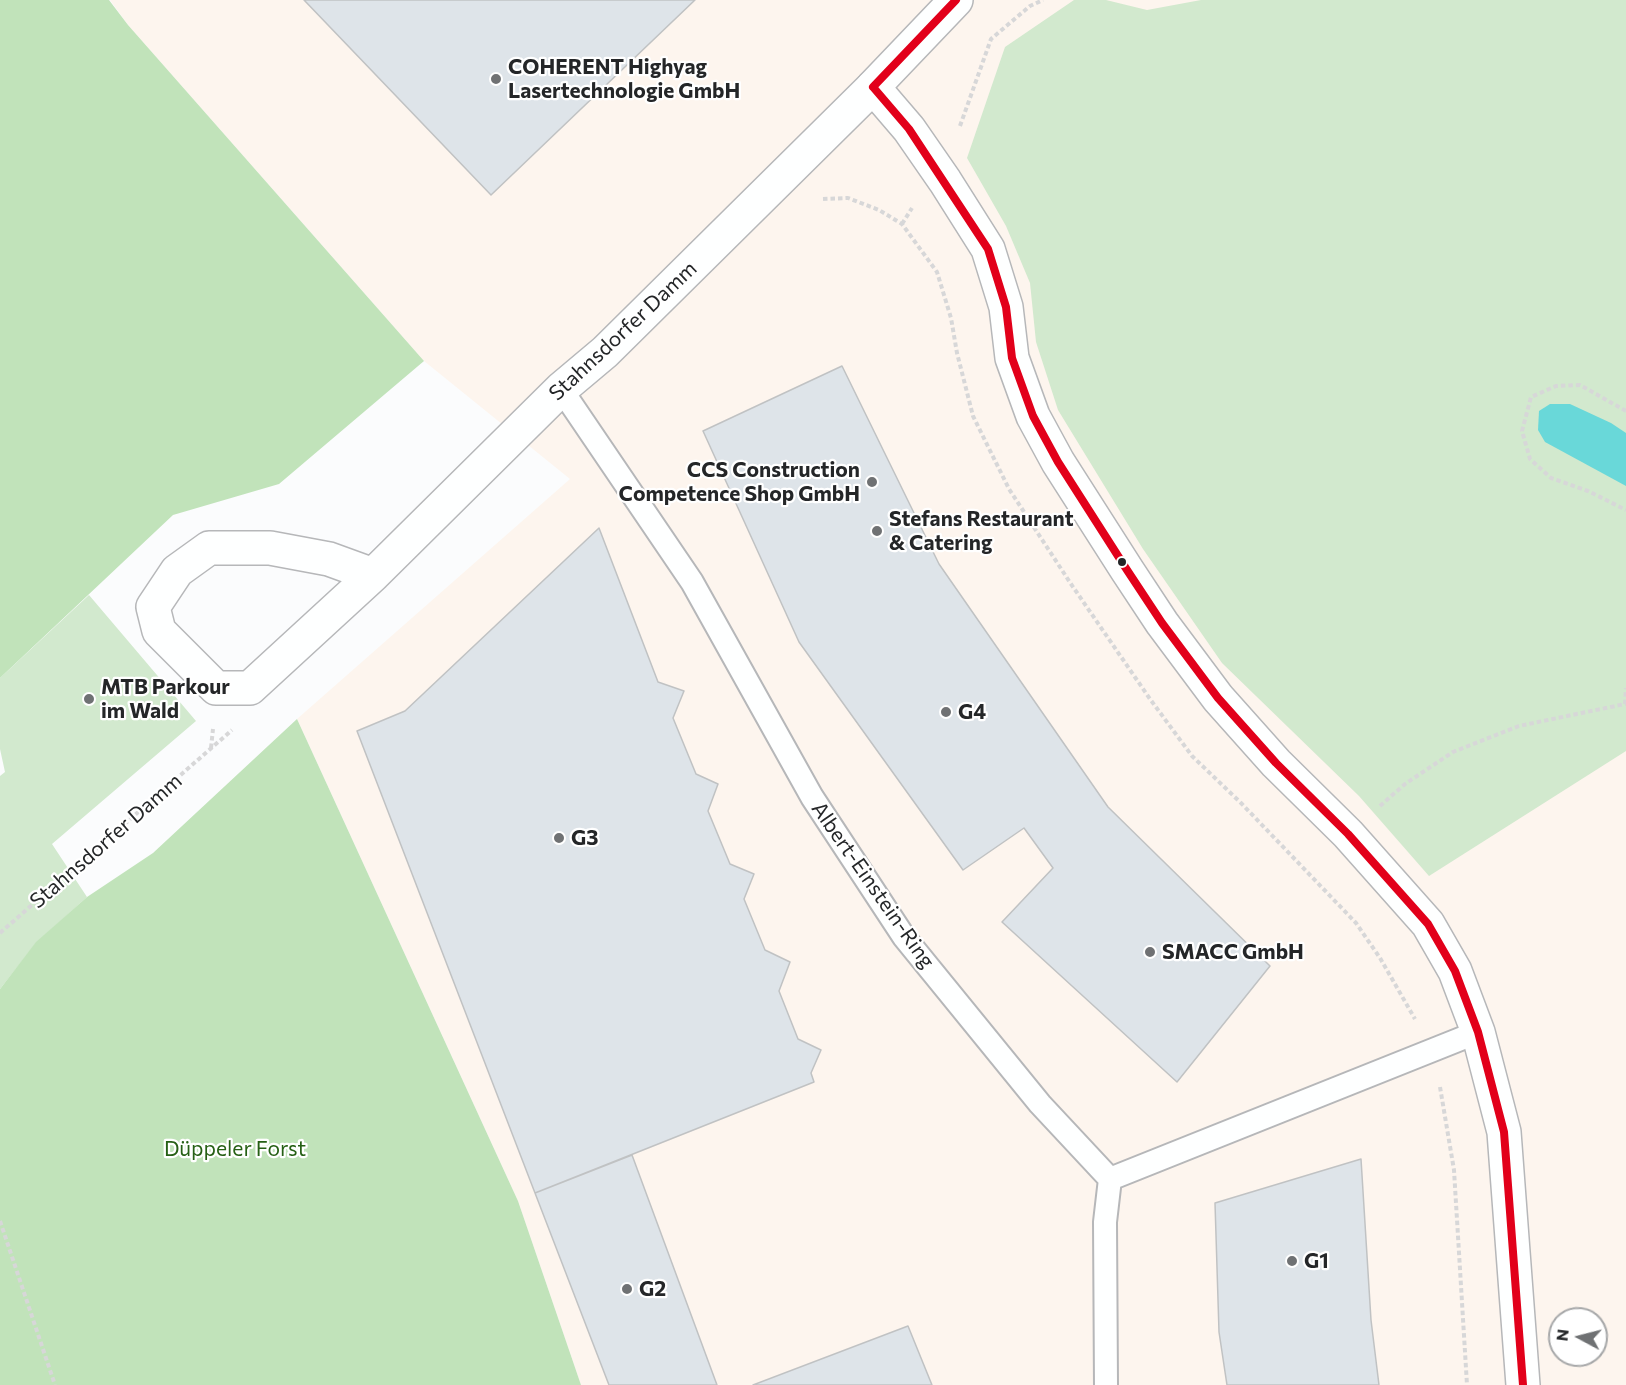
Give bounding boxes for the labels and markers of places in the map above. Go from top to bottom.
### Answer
place label: COHERENT Highyag Lasertechnologie GmbH [508,54,740,104]
marker: COHERENT Highyag Lasertechnologie GmbH [489,72,503,86]
place label: CCS Construction Competence Shop GmbH [619,457,860,507]
marker: CCS Construction Competence Shop GmbH [865,475,879,489]
place label: Stefans Restaurant & Catering [889,506,1074,556]
marker: Stefans Restaurant & Catering [870,524,884,538]
unlabelled marker [1116,556,1128,568]
place label: MTB Parkour im Wald [101,674,230,724]
marker: MTB Parkour im Wald [82,692,96,706]
place label: G4 [958,699,986,725]
marker: G4 [939,705,953,719]
place label: G3 [571,825,599,851]
marker: G3 [552,831,566,845]
place label: SMACC GmbH [1162,939,1304,965]
marker: SMACC GmbH [1143,945,1157,959]
place label: G1 [1304,1248,1329,1274]
marker: G1 [1285,1254,1299,1268]
place label: G2 [639,1276,666,1302]
marker: G2 [620,1282,634,1296]

